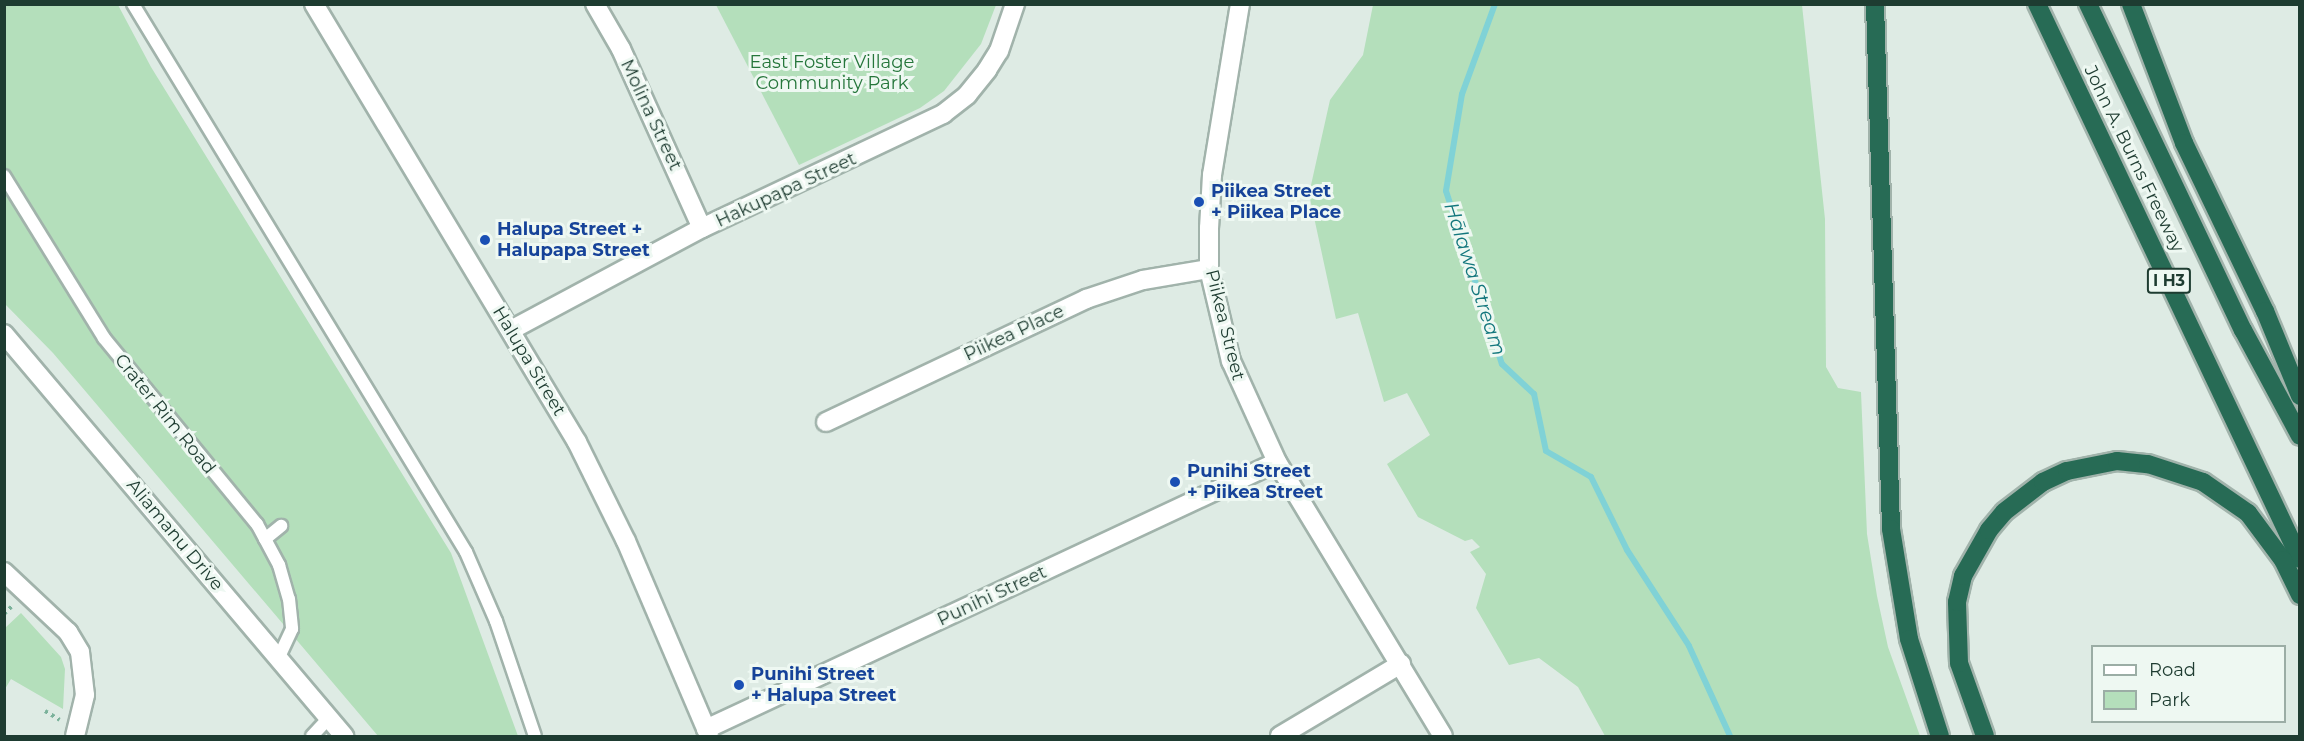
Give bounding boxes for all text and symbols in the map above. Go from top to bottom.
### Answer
park label: East Foster Village Community Park [750,52,914,94]
street label: Molina Street [616,56,686,174]
street label: John A. Burns Freeway [2079,62,2189,256]
street label: Hakupapa Street [712,148,860,232]
place label: Piikea Street + Piikea Place [1211,181,1341,224]
marker: Piikea Street + Piikea Place [1192,195,1206,209]
water label: Hālawa Stream [1439,199,1511,359]
place label: Halupa Street + Halupapa Street [497,219,650,262]
marker: Halupa Street + Halupapa Street [478,233,492,247]
street label: Piikea Street [1201,267,1249,383]
road number: I H3 [2146,268,2192,294]
street label: Piikea Place [960,300,1068,366]
street label: Halupa Street [488,302,570,420]
street label: Crater Rim Road [110,350,220,478]
place label: Punihi Street + Piikea Street [1187,461,1323,504]
street label: Aliamanu Drive [122,475,228,595]
marker: Punihi Street + Piikea Street [1168,475,1182,489]
street label: Punihi Street [934,561,1050,631]
legend [2091,645,2286,723]
text: Road [2149,659,2196,681]
place label: Punihi Street + Halupa Street [751,664,896,706]
marker: Punihi Street + Halupa Street [732,678,746,692]
text: Park [2149,689,2190,711]

